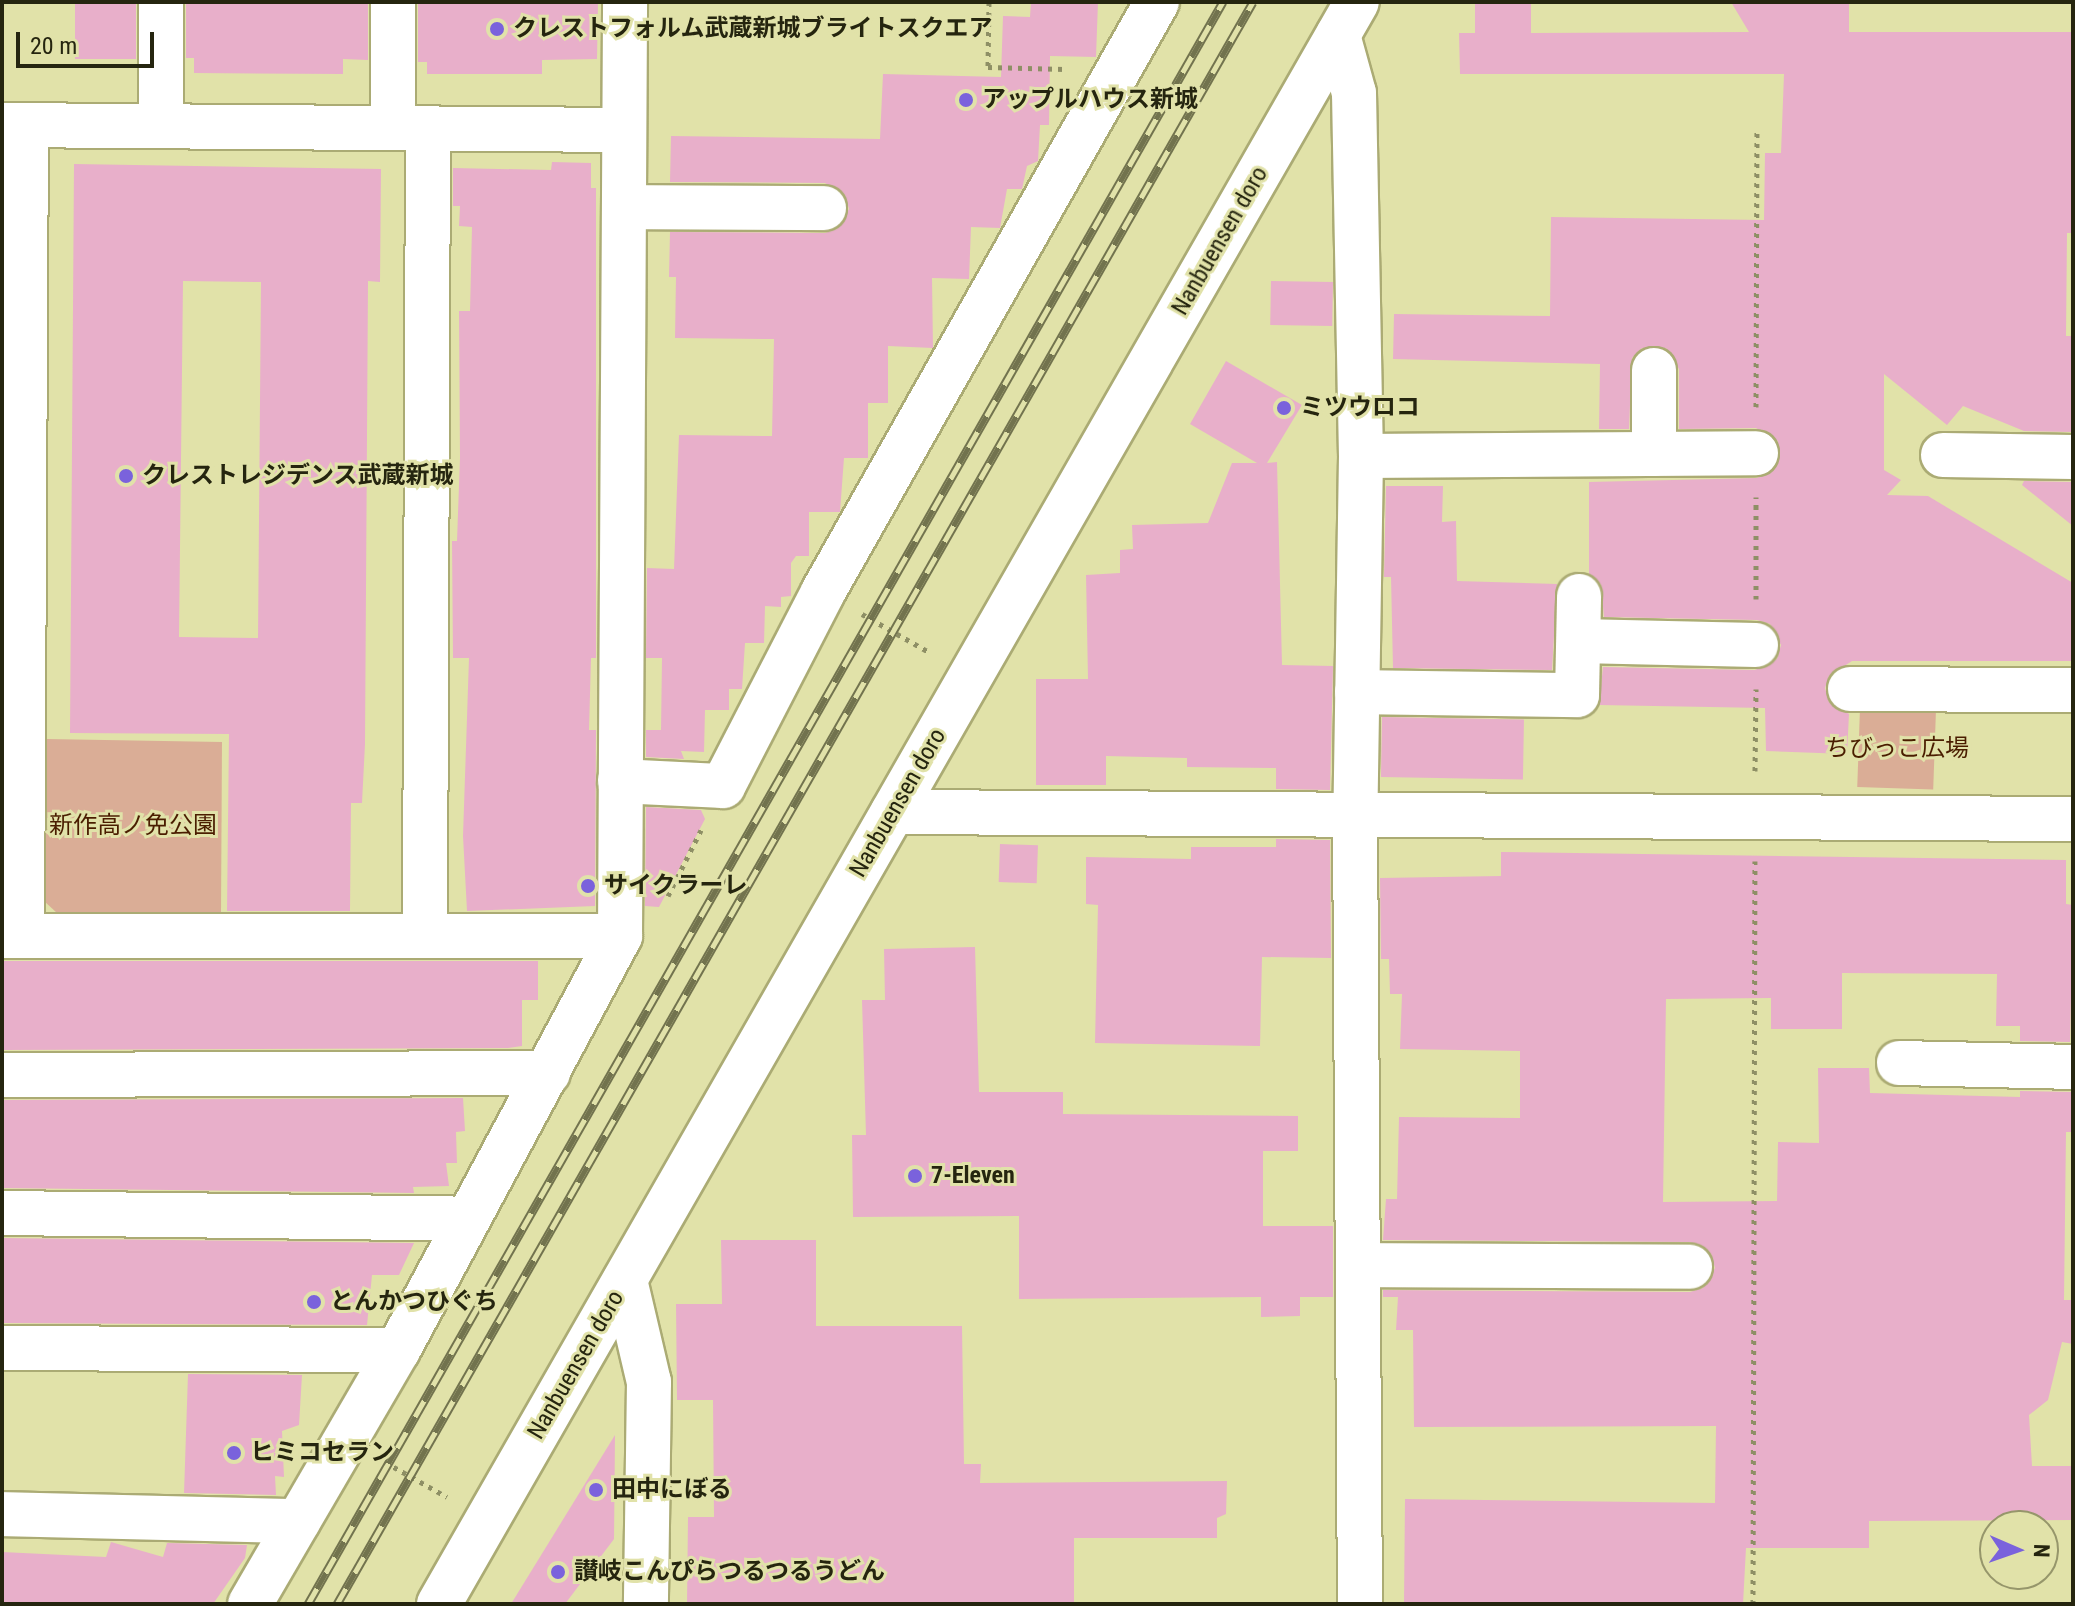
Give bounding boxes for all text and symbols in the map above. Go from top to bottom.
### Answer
place label: クレストフォルム武蔵新城ブライトスクエア [513,15,993,43]
scale bar [20,16,158,66]
marker: クレストフォルム武蔵新城ブライトスクエア [488,20,506,38]
text: 20 m [30,32,77,60]
place label: アップルハウス新城 [982,86,1198,114]
marker: アップルハウス新城 [957,91,975,109]
street label: Nanbuensen doro [1166,162,1274,320]
place label: ミツウロコ [1300,394,1420,422]
marker: ミツウロコ [1275,399,1293,417]
place label: クレストレジデンス武蔵新城 [142,462,454,490]
marker: クレストレジデンス武蔵新城 [117,467,135,485]
street label: Nanbuensen doro [844,724,952,882]
park label: ちびっこ広場 [1825,735,1969,763]
park label: 新作高ノ免公園 [49,812,217,840]
place label: サイクラーレ [604,872,748,900]
marker: サイクラーレ [579,877,597,895]
place label: 7-Eleven [931,1162,1015,1190]
marker: 7-Eleven [906,1167,924,1185]
street label: Nanbuensen doro [522,1286,630,1444]
place label: とんかつひぐち [330,1288,498,1316]
marker: とんかつひぐち [305,1293,323,1311]
place label: ヒミコセラン [250,1439,394,1467]
marker: ヒミコセラン [225,1444,243,1462]
place label: 田中にぼる [612,1476,732,1504]
marker: 田中にぼる [587,1481,605,1499]
north arrow [1979,1510,2059,1590]
text: N [2029,1544,2054,1558]
place label: 讃岐こんぴらつるつるうどん [574,1558,886,1586]
marker: 讃岐こんぴらつるつるうどん [549,1563,567,1581]

